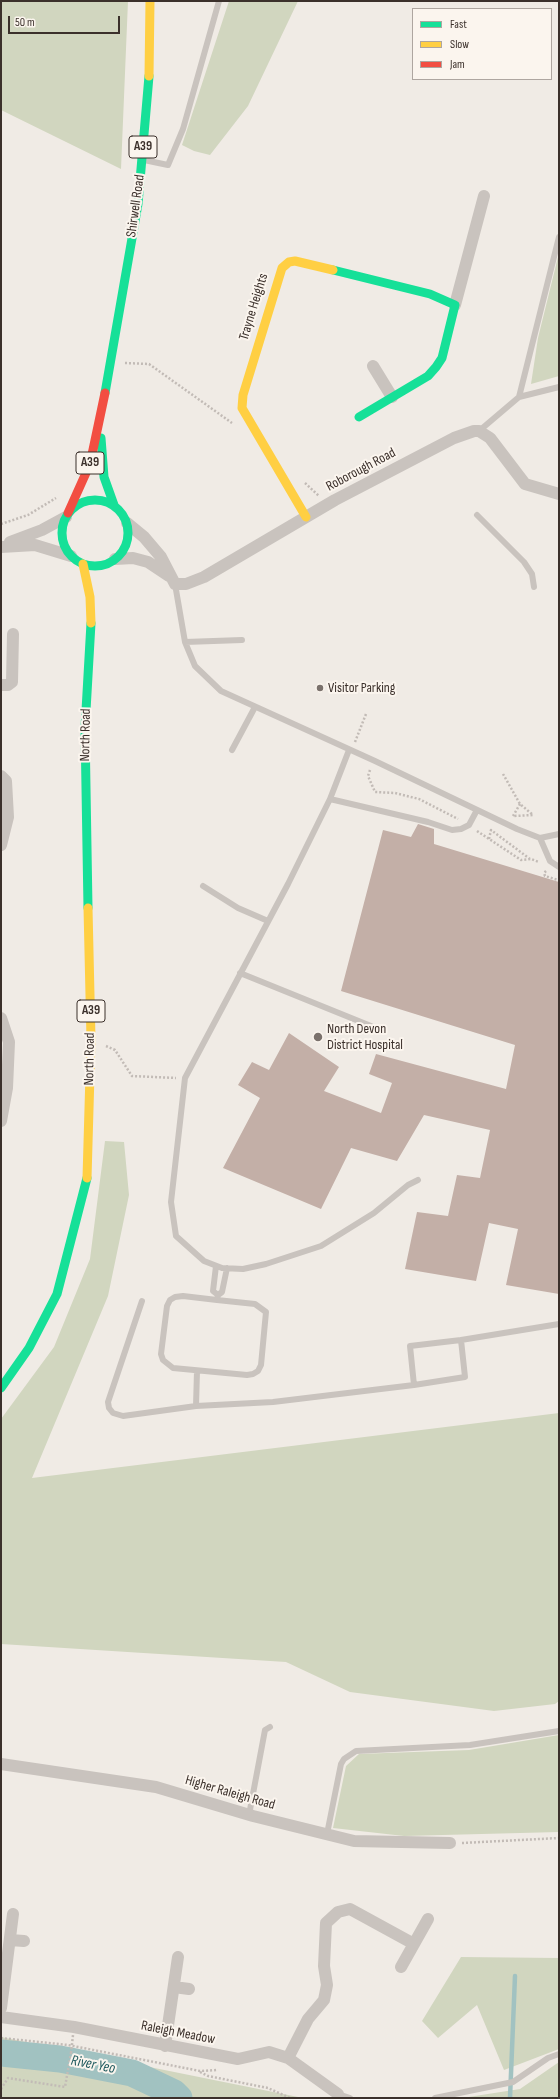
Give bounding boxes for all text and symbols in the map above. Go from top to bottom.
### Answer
scale bar [10,8,122,34]
legend [412,8,552,80]
text: 50 m [15,15,35,30]
text: Fast [450,17,467,32]
text: Slow [450,37,469,52]
text: Jam [450,57,465,72]
road number: A39 [129,136,157,158]
street label: Shirwell Road [123,174,149,238]
street label: Trayne Heights [236,271,272,343]
street label: Roborough Road [323,445,399,495]
road number: A39 [76,452,104,474]
place label: Visitor Parking [328,680,395,696]
marker: Visitor Parking [315,683,325,693]
street label: North Road [77,708,95,762]
road number: A39 [77,1000,105,1022]
place label: North Devon District Hospital [327,1021,403,1054]
marker: North Devon District Hospital [312,1031,324,1043]
street label: North Road [81,1032,99,1086]
street label: Higher Raleigh Road [183,1772,277,1814]
street label: Raleigh Meadow [140,2018,216,2048]
water label: River Yeo [69,2052,117,2078]

